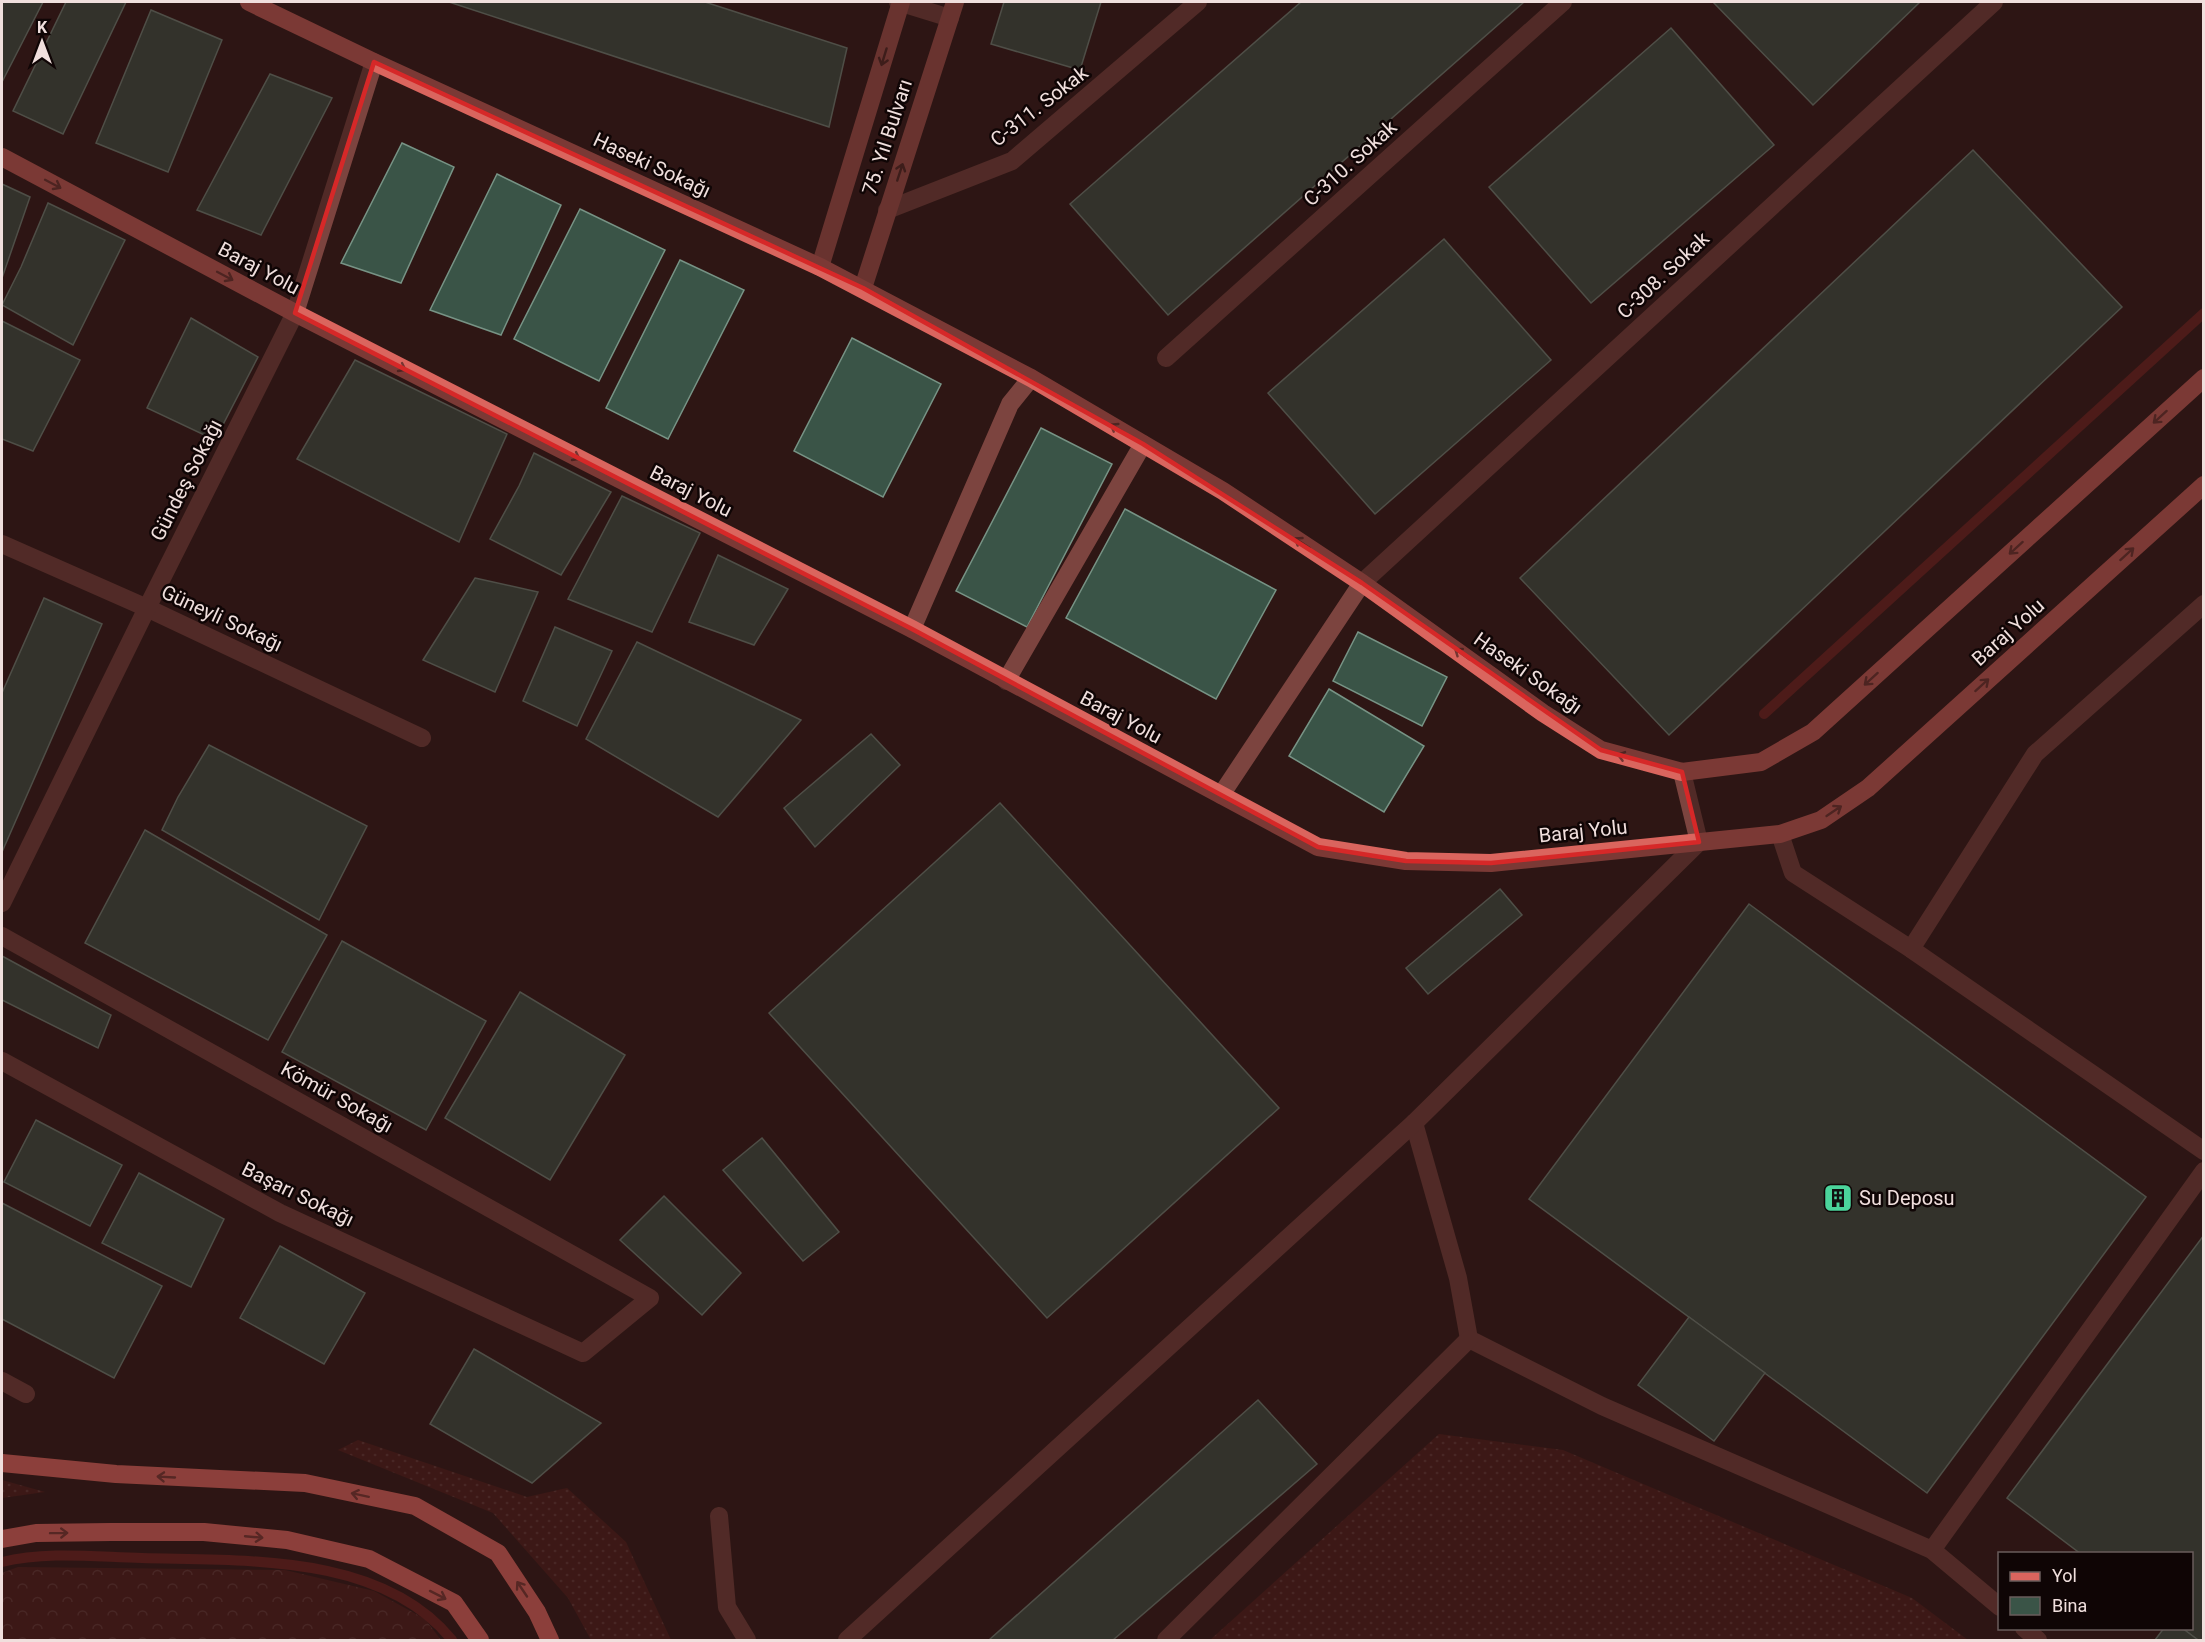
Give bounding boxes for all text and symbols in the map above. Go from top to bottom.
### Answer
north arrow [12,12,72,72]
text: K [37,18,48,37]
one-way arrow [878,47,889,66]
street label: C-311. Sokak [986,60,1093,151]
street label: 75. Yıl Bulvarı [857,76,917,198]
street label: C-310. Sokak [1299,114,1402,211]
street label: Haseki Sokağı [590,127,714,203]
one-way arrow [895,163,906,182]
one-way arrow [44,178,61,190]
street label: C-308. Sokak [1612,226,1715,324]
street label: Baraj Yolu [214,237,304,299]
one-way arrow [216,270,234,282]
one-way arrow [389,360,407,372]
one-way arrow [2153,410,2168,424]
street label: Gündeş Sokağı [145,415,227,545]
one-way arrow [1110,423,1127,435]
one-way arrow [562,450,580,461]
street label: Baraj Yolu [646,460,736,522]
one-way arrow [1294,537,1310,549]
one-way arrow [2009,541,2024,555]
one-way arrow [2119,547,2134,561]
street label: Güneyli Sokağı [158,579,286,657]
street label: Baraj Yolu [1967,593,2049,671]
street label: Haseki Sokağı [1469,627,1587,719]
one-way arrow [1454,648,1470,660]
one-way arrow [1864,672,1879,686]
one-way arrow [1974,678,1989,692]
street label: Baraj Yolu [1076,686,1166,748]
one-way arrow [1617,751,1636,762]
one-way arrow [1825,805,1842,817]
street label: Baraj Yolu [1537,814,1629,848]
street label: Kömür Sokağı [277,1056,397,1138]
street label: Başarı Sokağı [238,1157,358,1231]
building icon: Su Deposu [1822,1182,1854,1214]
place label: Su Deposu [1859,1186,1955,1210]
one-way arrow [156,1471,176,1482]
one-way arrow [350,1488,369,1500]
one-way arrow [49,1527,69,1539]
one-way arrow [244,1532,264,1543]
legend [1998,1552,2193,1630]
text: Yol [2052,1565,2077,1586]
one-way arrow [515,1581,528,1598]
one-way arrow [429,1590,447,1601]
text: Bina [2052,1595,2087,1616]

